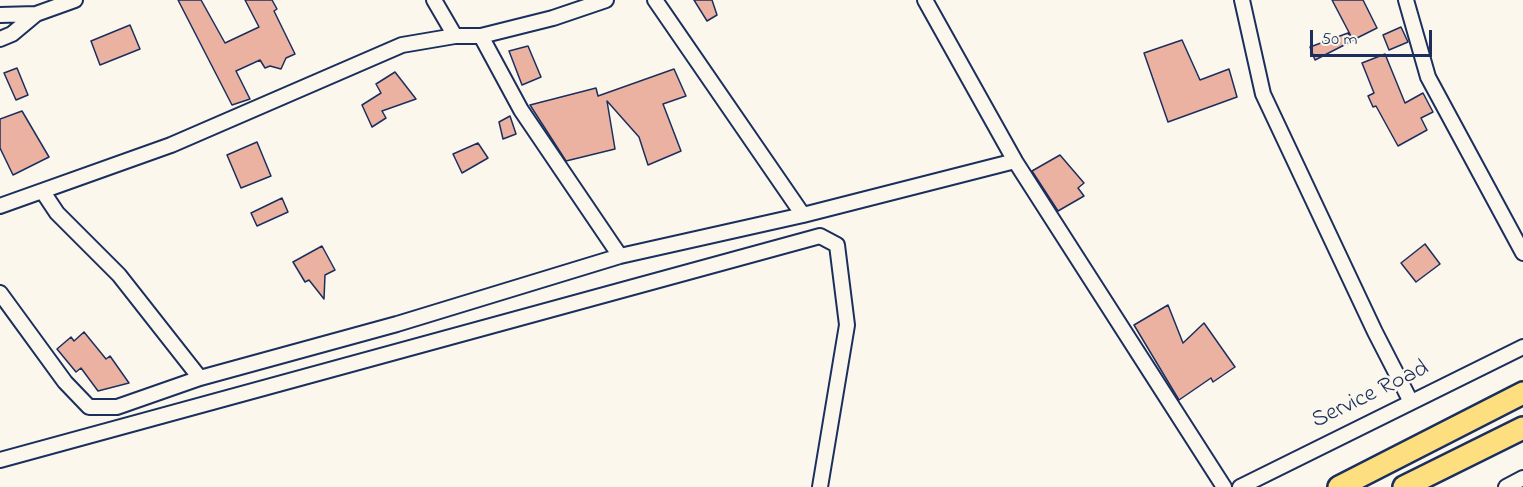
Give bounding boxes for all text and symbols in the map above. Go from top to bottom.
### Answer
scale bar [1313,18,1434,56]
text: 50 m [1321,27,1358,53]
street label: Service Road [1308,355,1434,437]

